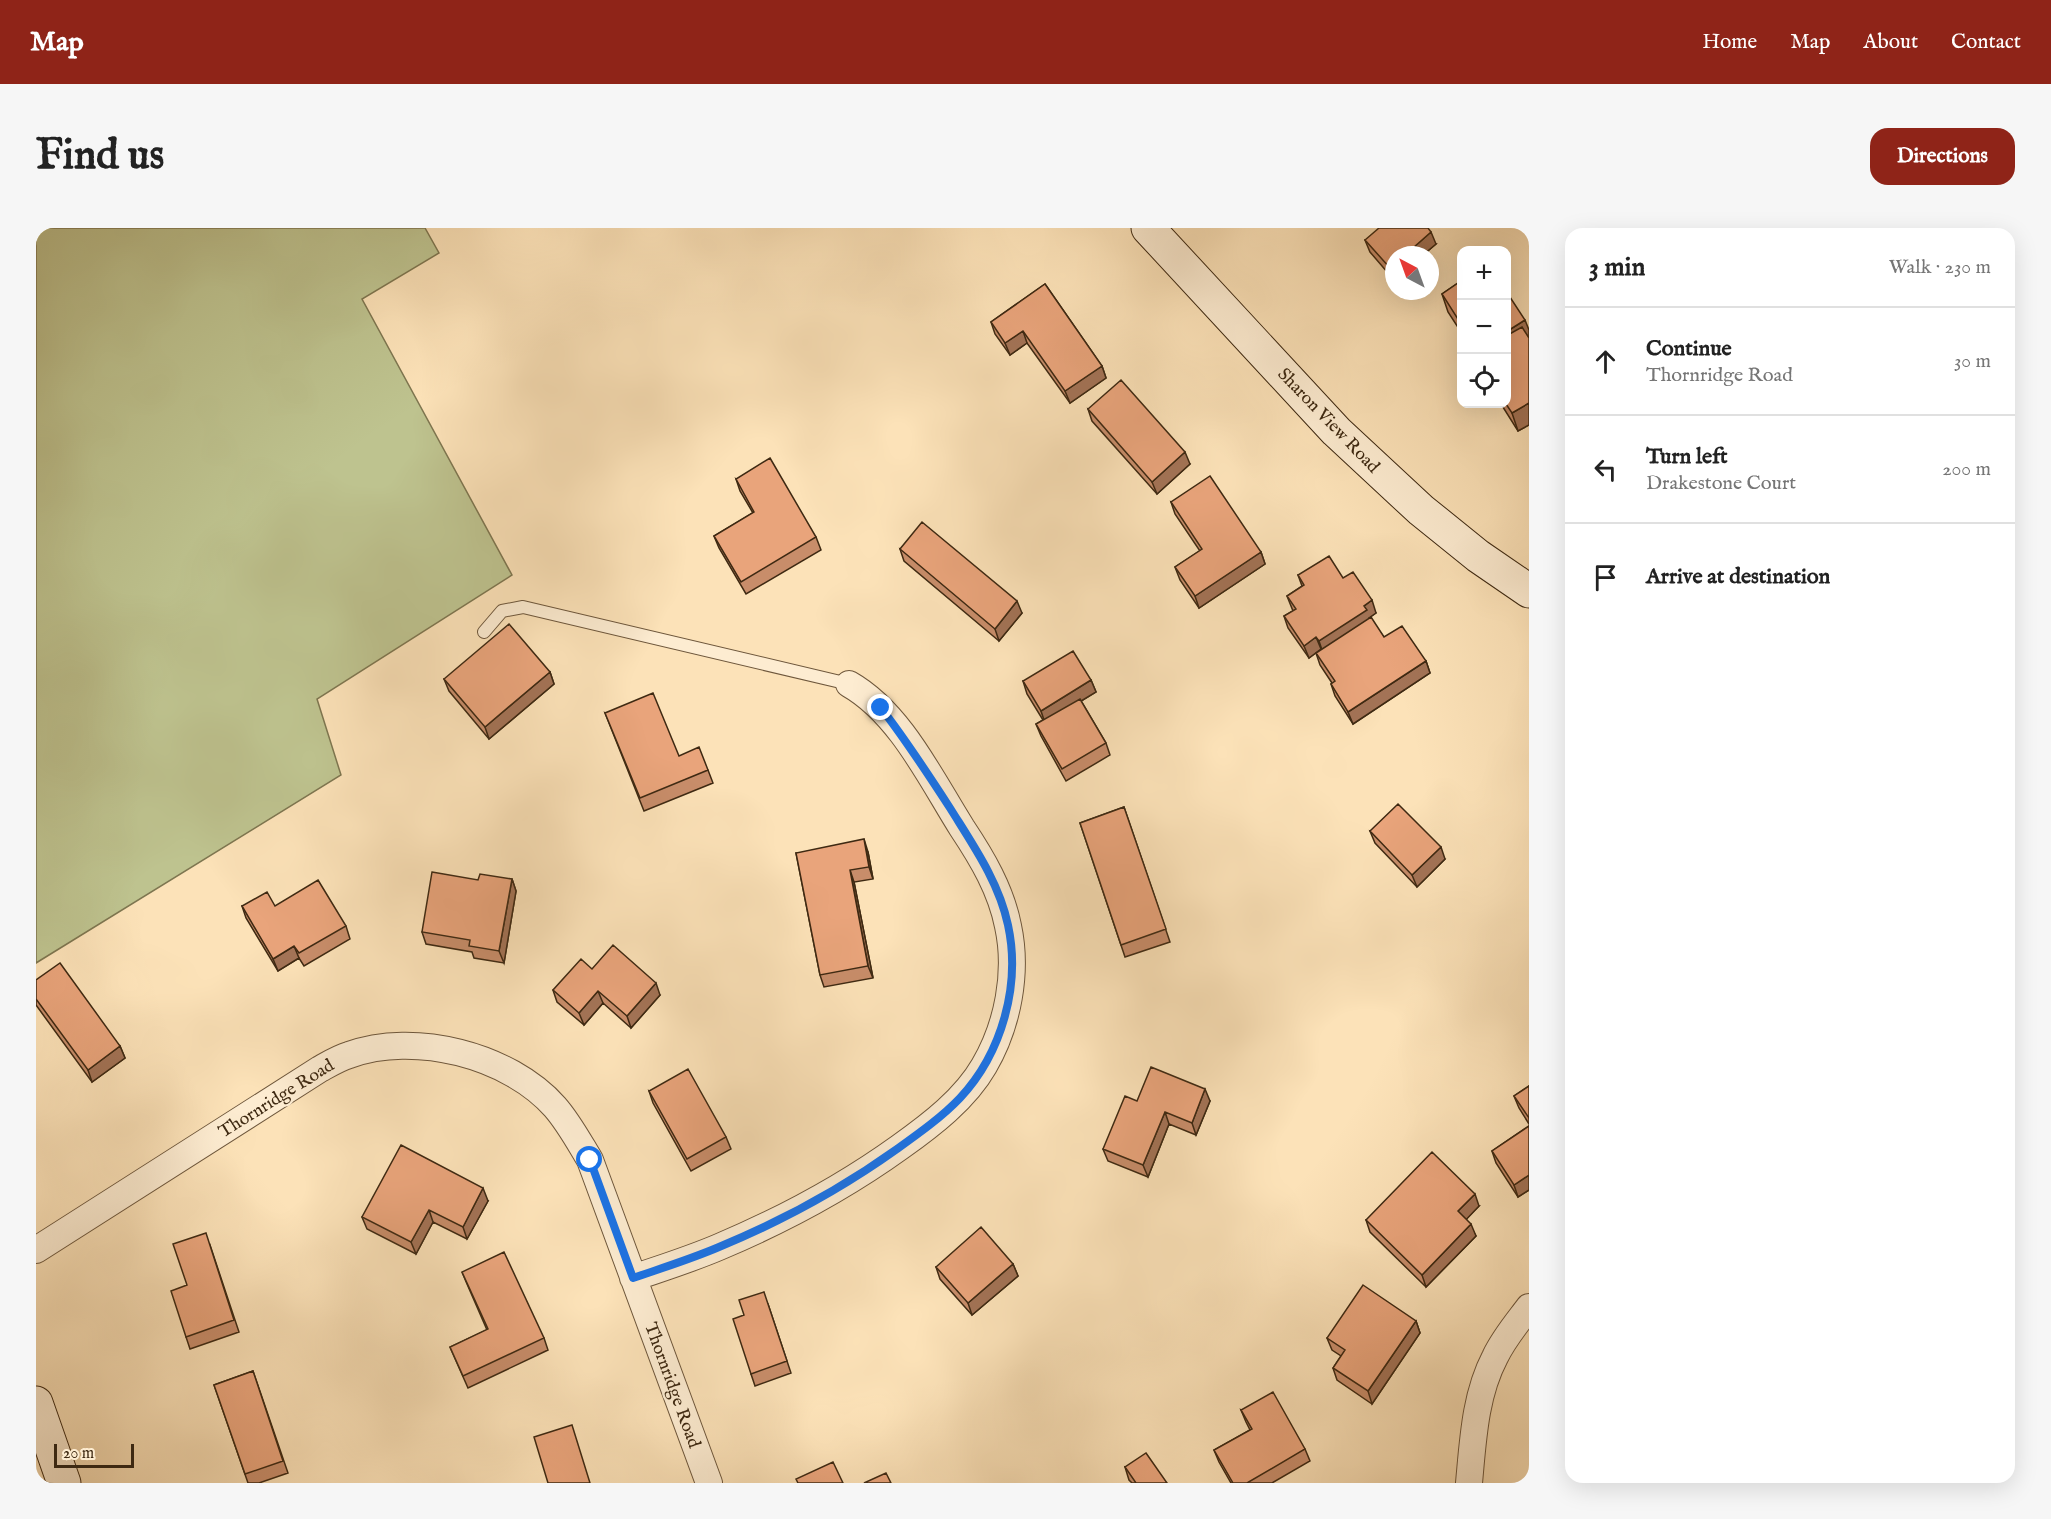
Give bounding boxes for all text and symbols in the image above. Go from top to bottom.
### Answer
text: Map [30,25,84,60]
text: Home [1702,29,1757,56]
text: Map [1790,29,1830,56]
text: About [1863,29,1918,56]
text: Contact [1951,29,2021,56]
button: Directions [1870,128,2015,185]
text: Find us [36,130,164,183]
north arrow [1385,246,1439,300]
map controls [1457,246,1511,408]
button: + [1457,246,1511,300]
text: 3 min [1589,251,1645,284]
text: Walk · 230 m [1889,255,1991,280]
button: − [1457,300,1511,354]
text: Continue [1646,335,1732,363]
icon: ahead [1589,345,1622,378]
text: 30 m [1954,349,1991,374]
button: locate [1457,354,1511,408]
text: Thornridge Road [1646,363,1793,388]
street label: Sharon View Road [1272,364,1384,479]
text: Turn left [1646,443,1728,471]
icon: left [1589,453,1622,486]
text: 200 m [1942,457,1991,482]
text: Drakestone Court [1646,471,1796,496]
icon: arrive [1589,561,1622,594]
text: Arrive at destination [1646,563,1830,591]
route end [867,694,893,720]
street label: Thornridge Road [215,1054,339,1144]
route start [576,1146,602,1172]
street label: Thornridge Road [638,1319,705,1452]
scale bar [54,1441,134,1468]
text: 20 m [63,1444,94,1464]

